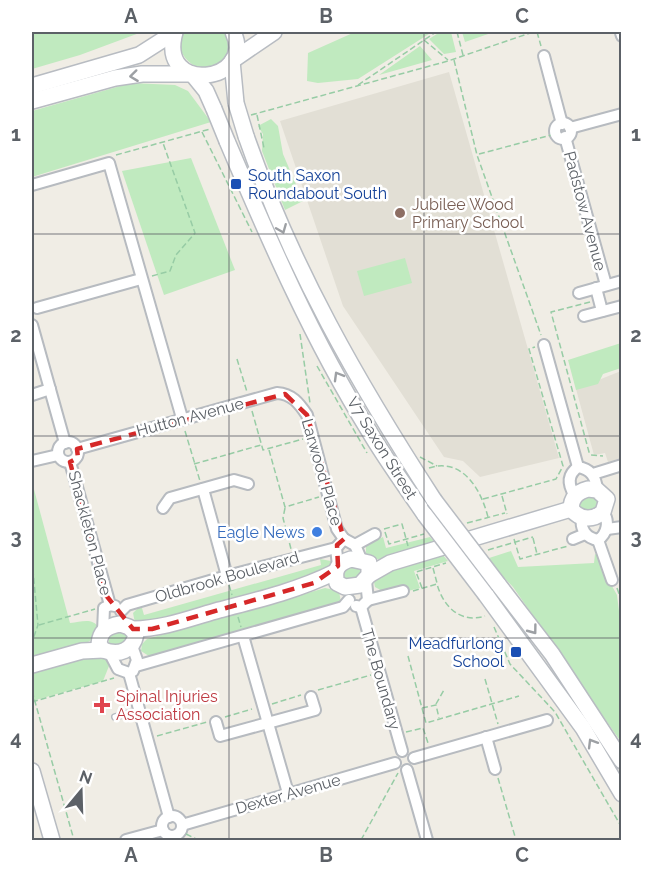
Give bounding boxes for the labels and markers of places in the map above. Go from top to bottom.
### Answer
place label: South Saxon Roundabout South [248,166,387,203]
marker: South Saxon Roundabout South [229,177,243,191]
place label: Jubilee Wood Primary School [412,195,524,232]
marker: Jubilee Wood Primary School [393,206,407,220]
place label: Eagle News [217,523,305,542]
marker: Eagle News [310,525,324,539]
place label: Meadfurlong School [409,634,505,671]
marker: Meadfurlong School [509,645,523,659]
place label: Spinal Injuries Association [116,687,218,724]
marker: Spinal Injuries Association [93,696,111,714]

